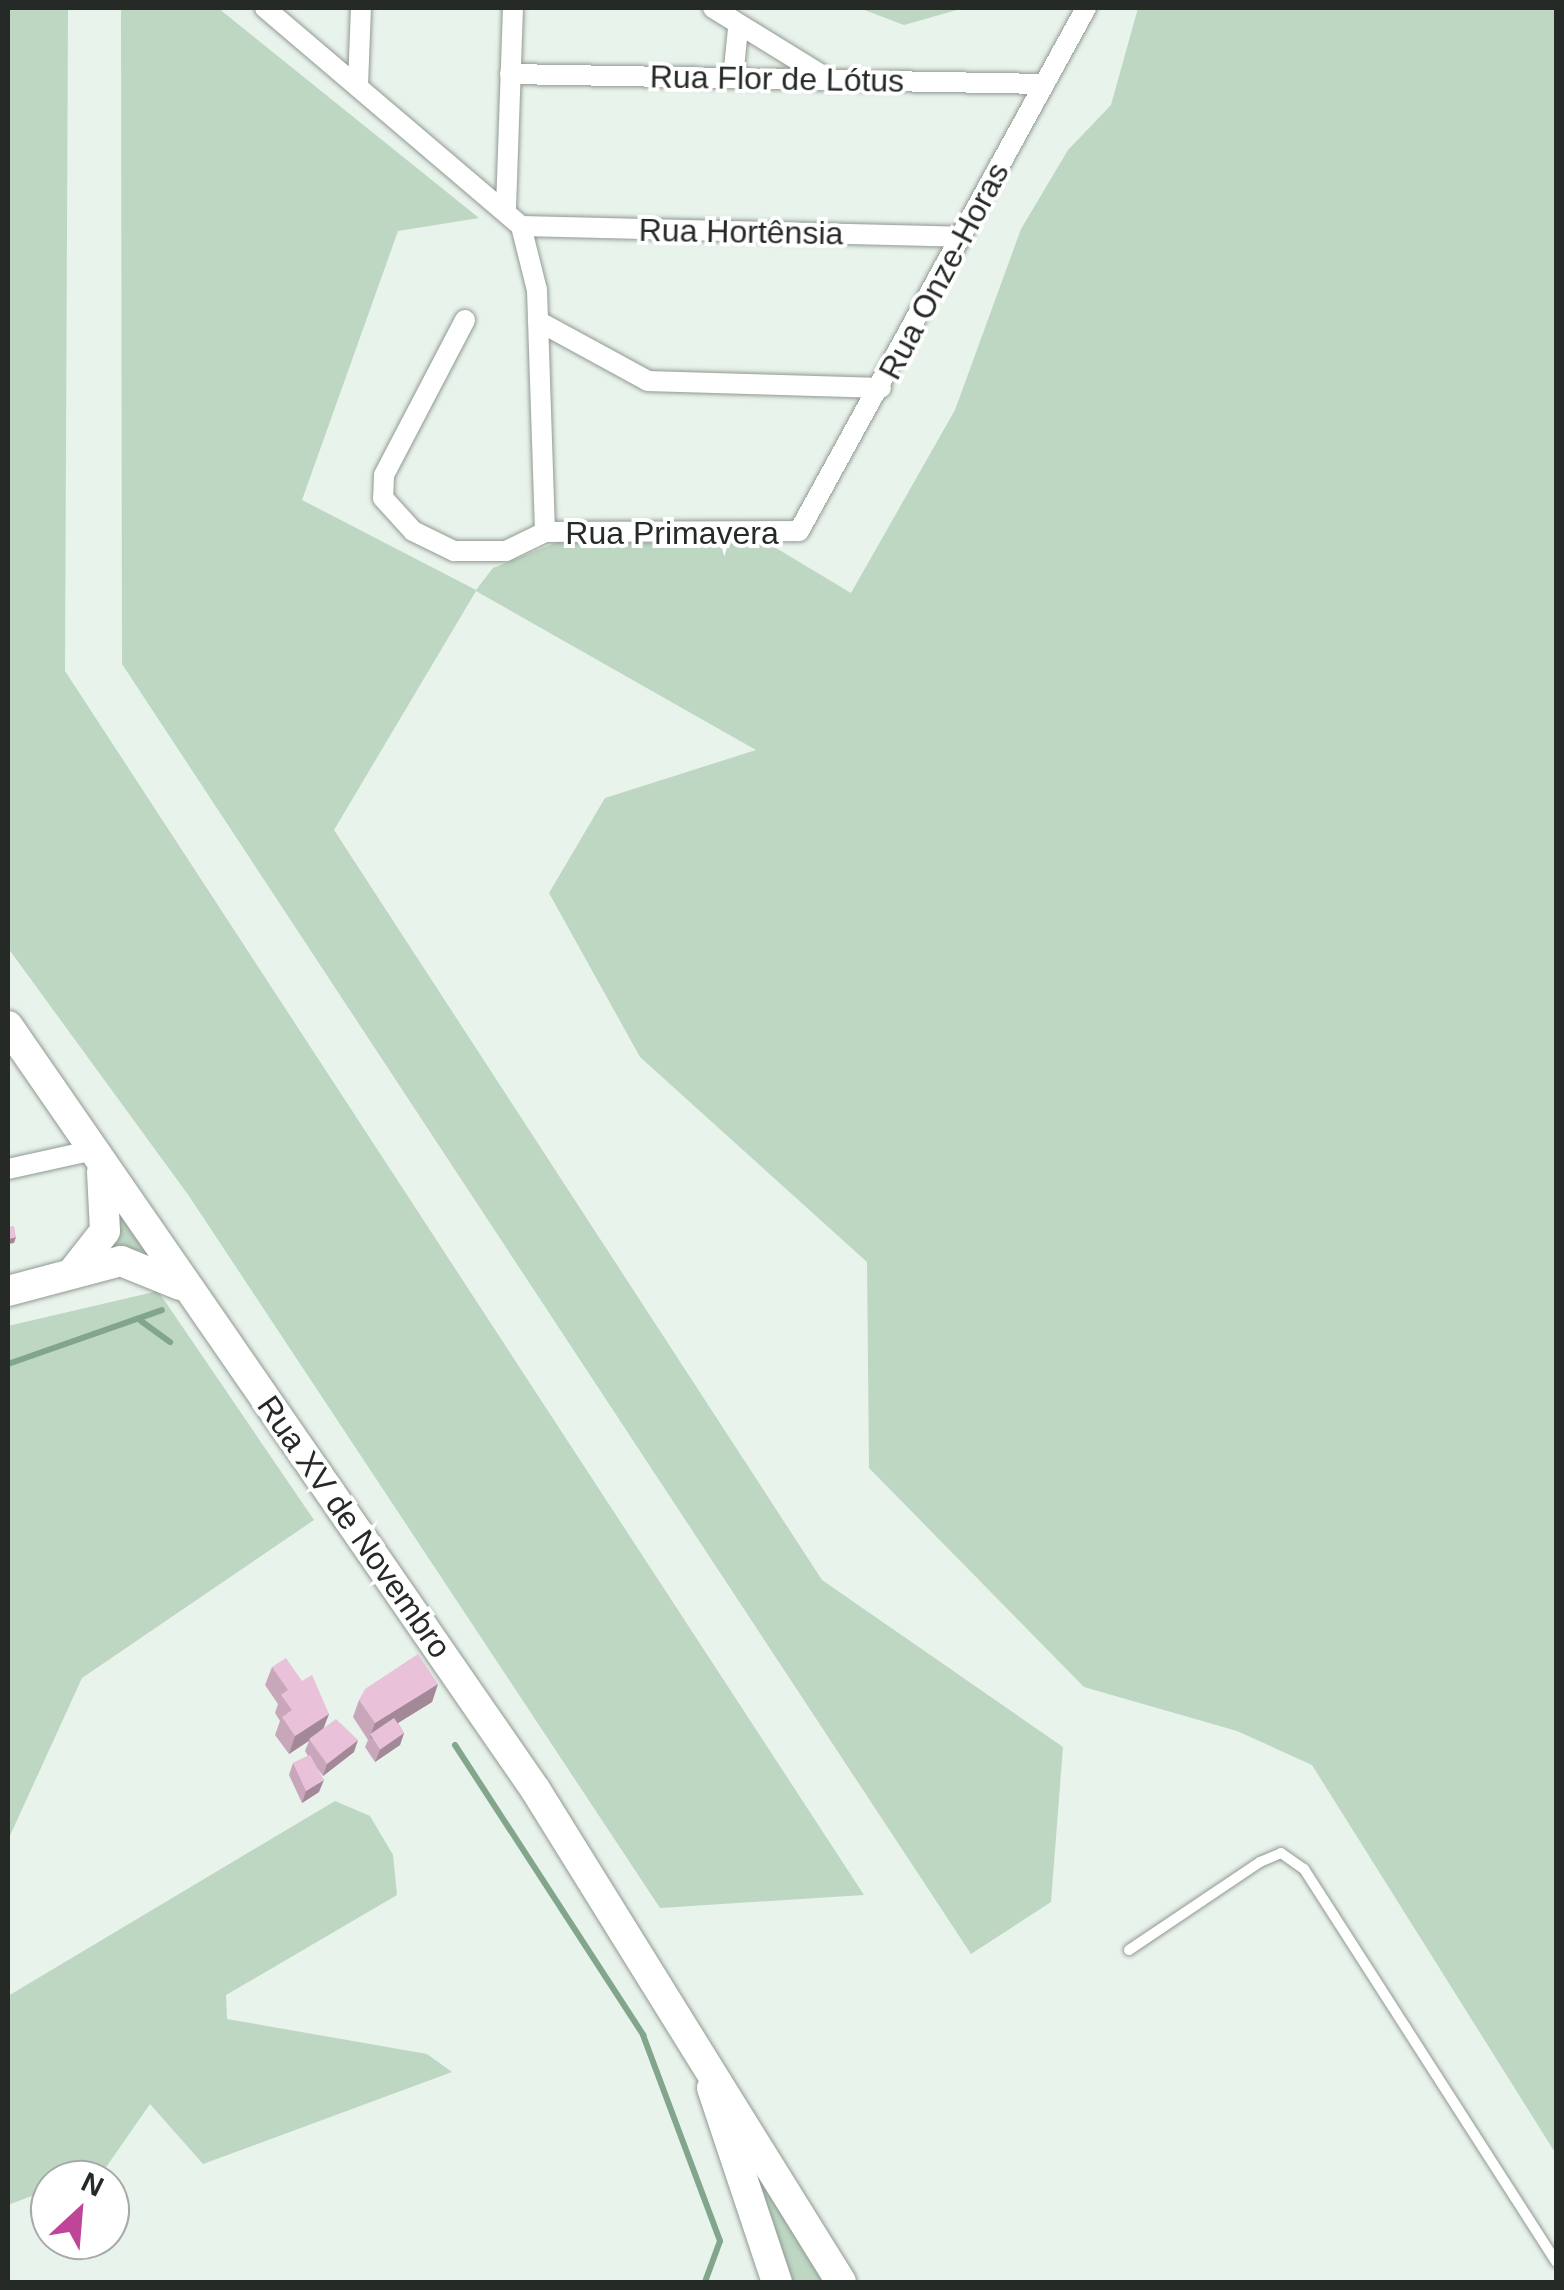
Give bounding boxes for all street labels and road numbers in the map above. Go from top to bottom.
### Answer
street label: Rua Flor de Lótus [650,58,904,100]
street label: Rua Onze-Horas [871,156,1017,386]
street label: Rua Hortênsia [638,211,844,253]
street label: Rua Primavera [565,514,779,552]
street label: Rua XV de Novembro [249,1389,459,1665]

